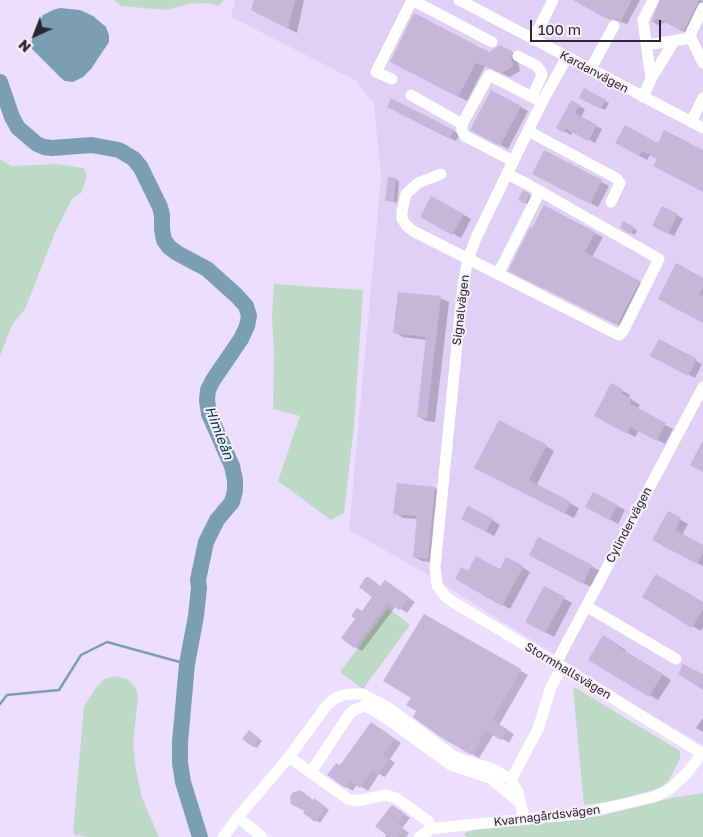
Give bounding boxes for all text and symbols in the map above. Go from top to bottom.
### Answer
north arrow [10,10,60,60]
scale bar [533,10,664,42]
text: 100 m [538,20,581,38]
text: N [15,36,34,56]
street label: Kardanvägen [557,48,631,96]
street label: Signalvägen [450,274,472,346]
water label: Himleån [201,404,237,462]
street label: Cylindervägen [603,485,655,565]
street label: Stormhallsvägen [522,640,614,702]
street label: Kvarnagårdsvägen [493,802,601,830]

